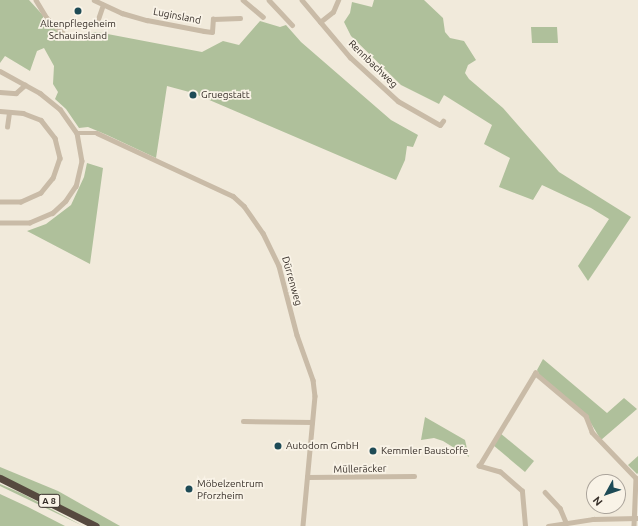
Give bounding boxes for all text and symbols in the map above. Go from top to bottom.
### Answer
street label: Luginsland [152,5,202,27]
marker: Altenpflegeheim Schauinsland [73,6,83,16]
place label: Altenpflegeheim Schauinsland [40,17,116,40]
street label: Rennbachweg [346,38,400,90]
place label: Gruegstatt [201,89,250,101]
marker: Gruegstatt [188,90,198,100]
street label: Dürrenweg [279,255,305,307]
place label: Autodom GmbH [286,440,359,452]
marker: Autodom GmbH [273,441,283,451]
place label: Kemmler Baustoffe [381,445,468,457]
marker: Kemmler Baustoffe [368,446,378,456]
street label: Mülleräcker [333,463,387,475]
north arrow [586,474,626,514]
place label: Möbelzentrum Pforzheim [197,477,263,500]
marker: Möbelzentrum Pforzheim [184,484,194,494]
road number: A 8 [38,494,60,508]
text: N [590,494,605,508]

